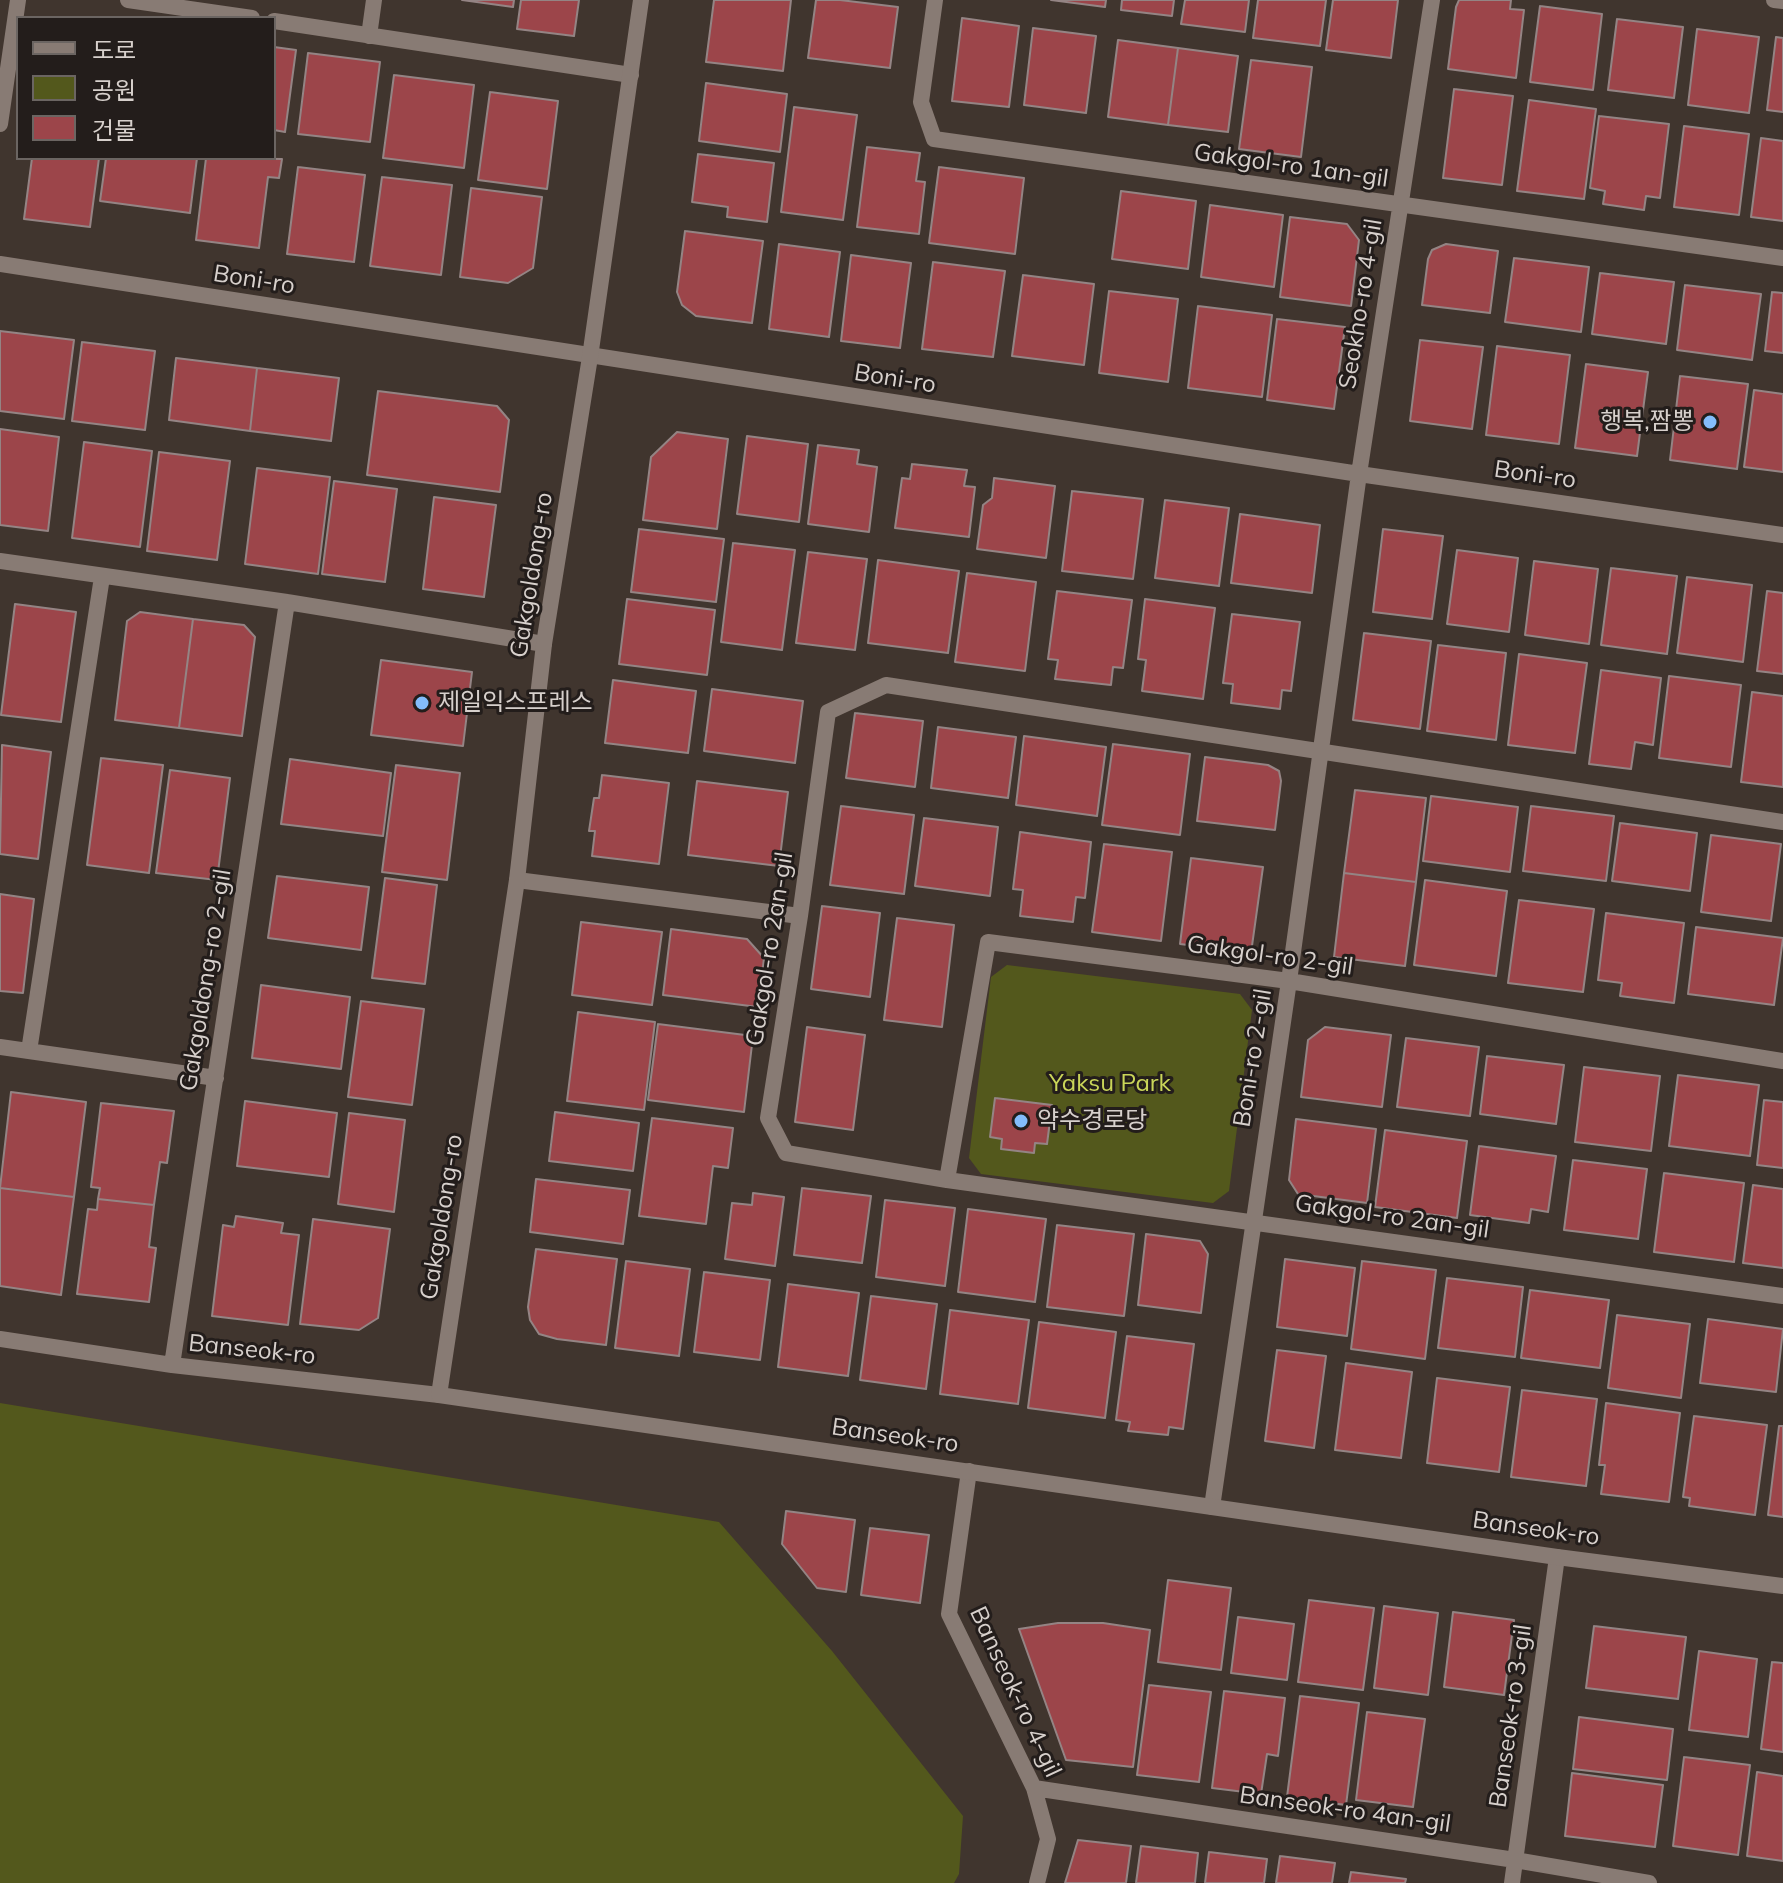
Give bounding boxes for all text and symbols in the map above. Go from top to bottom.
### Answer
legend [16,16,276,160]
text: 도로 [92,35,136,65]
text: 공원 [92,75,136,105]
text: 건물 [92,115,136,145]
street label: Gakgol-ro 1an-gil [1192,138,1390,194]
street label: Seokho-ro 4-gil [1333,217,1389,391]
street label: Boni-ro [211,259,297,301]
street label: Boni-ro [852,358,938,400]
place label: 행복,짬뽕 [1600,408,1694,436]
marker: 행복,짬뽕 [1701,413,1719,431]
street label: Boni-ro [1492,455,1578,495]
street label: Gakgoldong-ro [505,490,559,660]
place label: 제일익스프레스 [438,689,593,717]
marker: 제일익스프레스 [413,694,431,712]
street label: Gakgol-ro 2an-gil [740,850,800,1048]
street label: Gakgoldong-ro 2-gil [174,867,238,1093]
street label: Gakgol-ro 2-gil [1185,930,1355,982]
street label: Boni-ro 2-gil [1228,987,1278,1129]
park label: Yaksu Park [1049,1070,1171,1098]
place label: 약수경로당 [1037,1107,1147,1135]
marker: 약수경로당 [1012,1112,1030,1130]
street label: Gakgoldong-ro [415,1132,469,1302]
street label: Gakgol-ro 2an-gil [1293,1189,1491,1245]
street label: Banseok-ro [187,1329,317,1371]
street label: Banseok-ro [830,1413,960,1459]
street label: Banseok-ro [1471,1506,1601,1552]
street label: Banseok-ro 4-gil [963,1602,1067,1782]
street label: Banseok-ro 3-gil [1484,1622,1538,1810]
street label: Banseok-ro 4an-gil [1237,1781,1453,1839]

